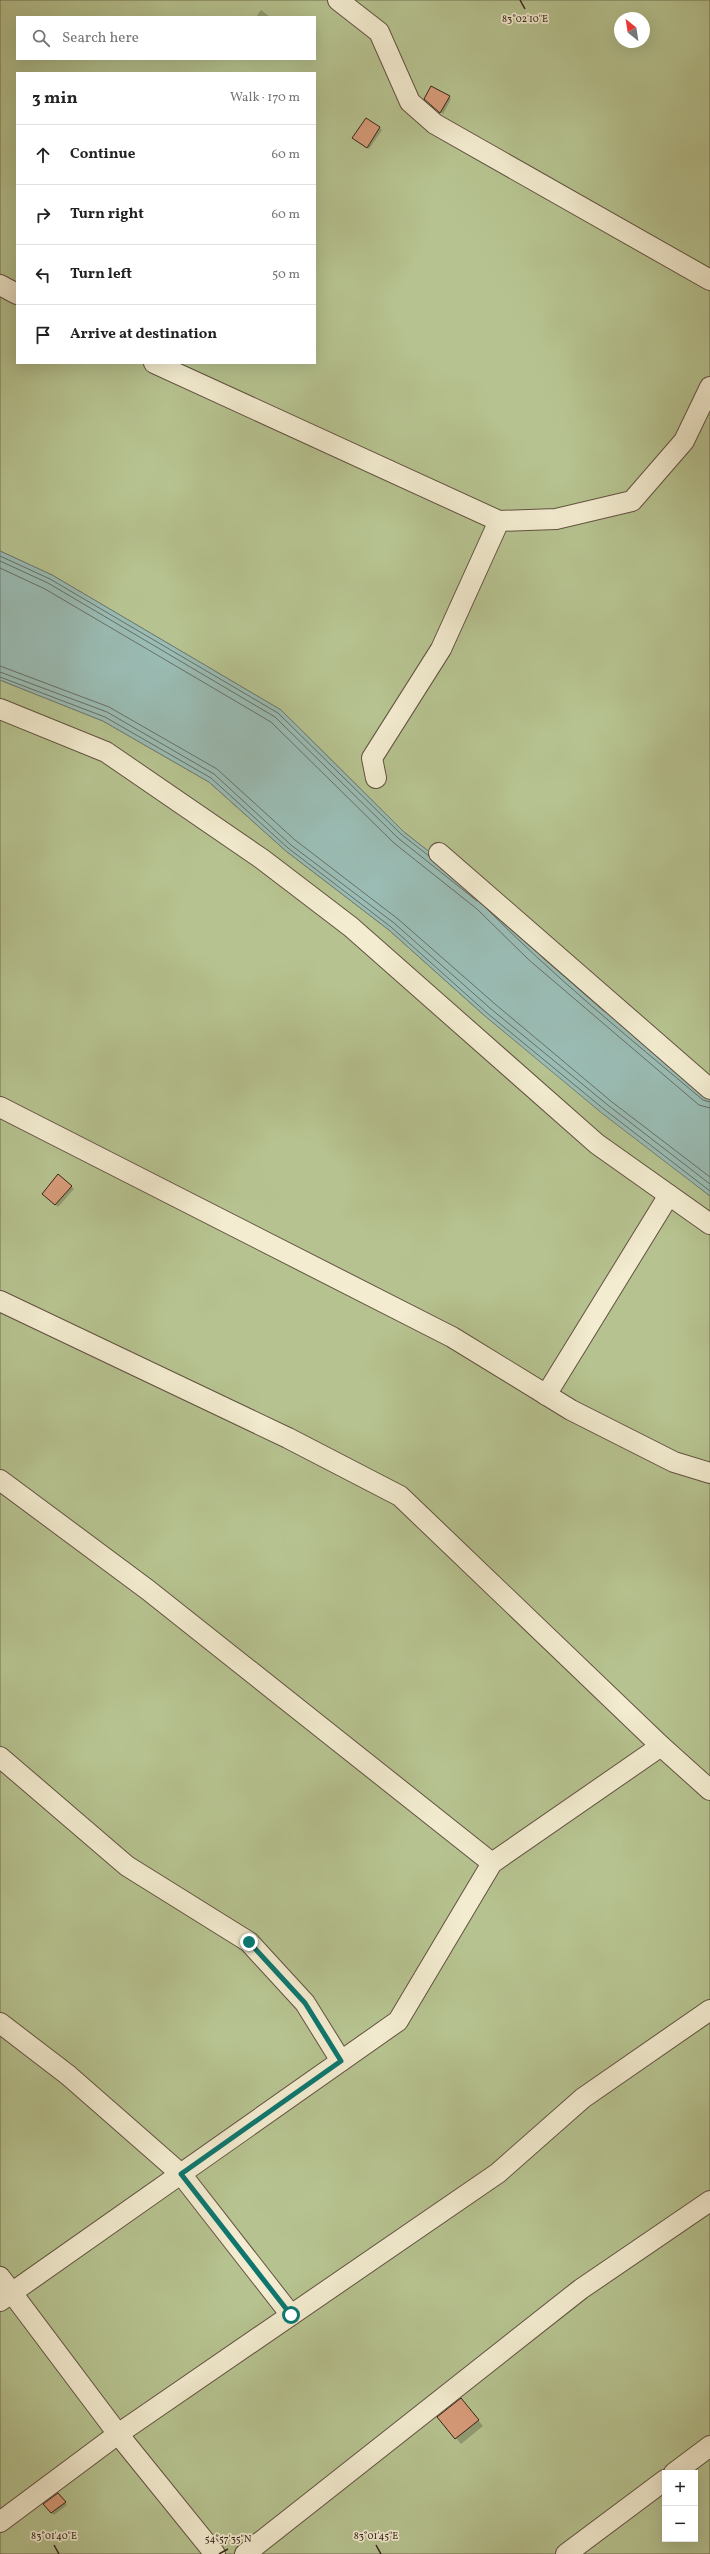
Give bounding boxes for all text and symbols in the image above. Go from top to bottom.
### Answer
text: 83°02'10"E [502,12,548,26]
north arrow [614,12,650,48]
search box [16,16,316,60]
icon: search [30,27,52,49]
text: Search here [62,28,139,49]
text: 3 min [32,87,78,110]
text: Walk · 170 m [230,89,300,107]
icon: ahead [32,144,54,166]
text: Continue [70,144,135,165]
text: 60 m [272,146,300,164]
icon: right [32,204,54,226]
text: Turn right [70,204,144,225]
text: 60 m [272,206,300,224]
icon: left [32,264,54,286]
text: Turn left [70,264,132,285]
text: 50 m [272,266,300,284]
icon: arrive [32,324,54,346]
text: Arrive at destination [70,324,217,345]
route end [240,1933,258,1951]
route start [282,2306,300,2324]
map controls [662,2470,698,2542]
button: + [662,2470,698,2506]
button: − [662,2506,698,2542]
text: 83°01'40"E [31,2529,77,2543]
text: 83°01'45"E [354,2529,398,2543]
text: 54°57'35"N [205,2532,252,2546]

